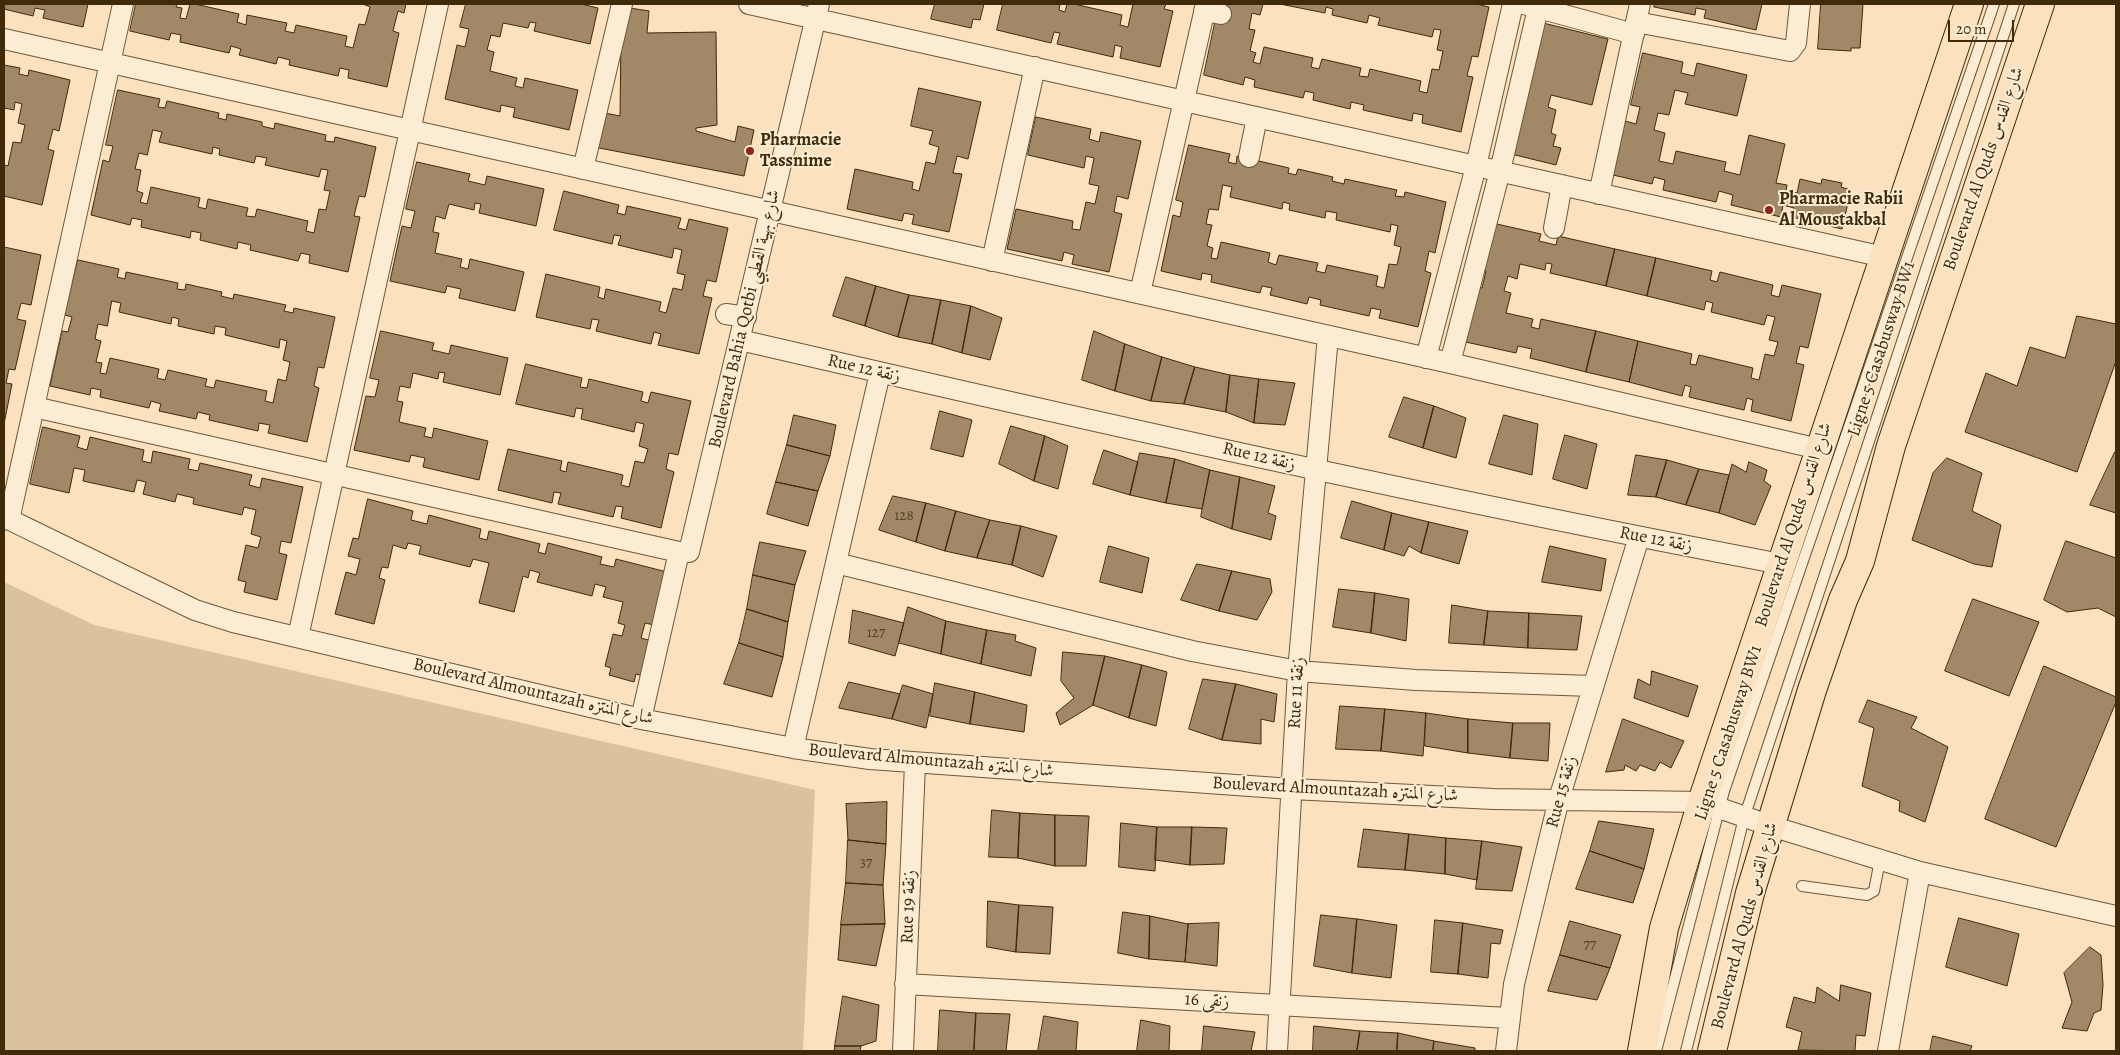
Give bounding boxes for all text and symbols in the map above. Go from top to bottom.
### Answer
scale bar [1950,10,2016,42]
text: 20 m [1956,19,1987,39]
street label: Boulevard Al Quds شارع القدس [1939,64,2029,274]
place label: Pharmacie Tassnime [760,130,841,172]
marker: Pharmacie Tassnime [744,145,756,157]
street label: Boulevard Bahia Qotbi شارع بهية القطبي [705,188,785,450]
place label: Pharmacie Rabii Al Moustakbal [1779,189,1903,232]
marker: Pharmacie Rabii Al Moustakbal [1763,204,1775,216]
street label: Ligne 5 Casabusway BW1 [1843,259,1921,439]
street label: Rue 12 زنقة [825,350,903,388]
street label: Boulevard Al Quds شارع القدس [1751,420,1837,630]
street label: Rue 12 زنقة [1220,438,1298,476]
house number: 128 [894,507,914,525]
street label: Rue 12 زنقة [1617,522,1695,558]
house number: 127 [867,624,885,642]
street label: Ligne 5 Casabusway BW1 [1690,643,1768,823]
street label: Boulevard Almountazah شارع المنتزه [411,654,655,730]
street label: Rue 11 زنقة [1284,657,1310,729]
street label: Boulevard Almountazah شارع المنتزه [807,740,1055,782]
street label: Rue 15 زنقة [1542,754,1582,830]
street label: Boulevard Almountazah شارع المنتزه [1212,773,1458,807]
street label: Boulevard Al Quds شارع القدس [1707,820,1783,1032]
house number: 37 [860,854,872,872]
street label: Rue 19 زنقة [897,870,921,944]
house number: 77 [1584,936,1596,954]
street label: زنقى 16 [1184,989,1230,1013]

